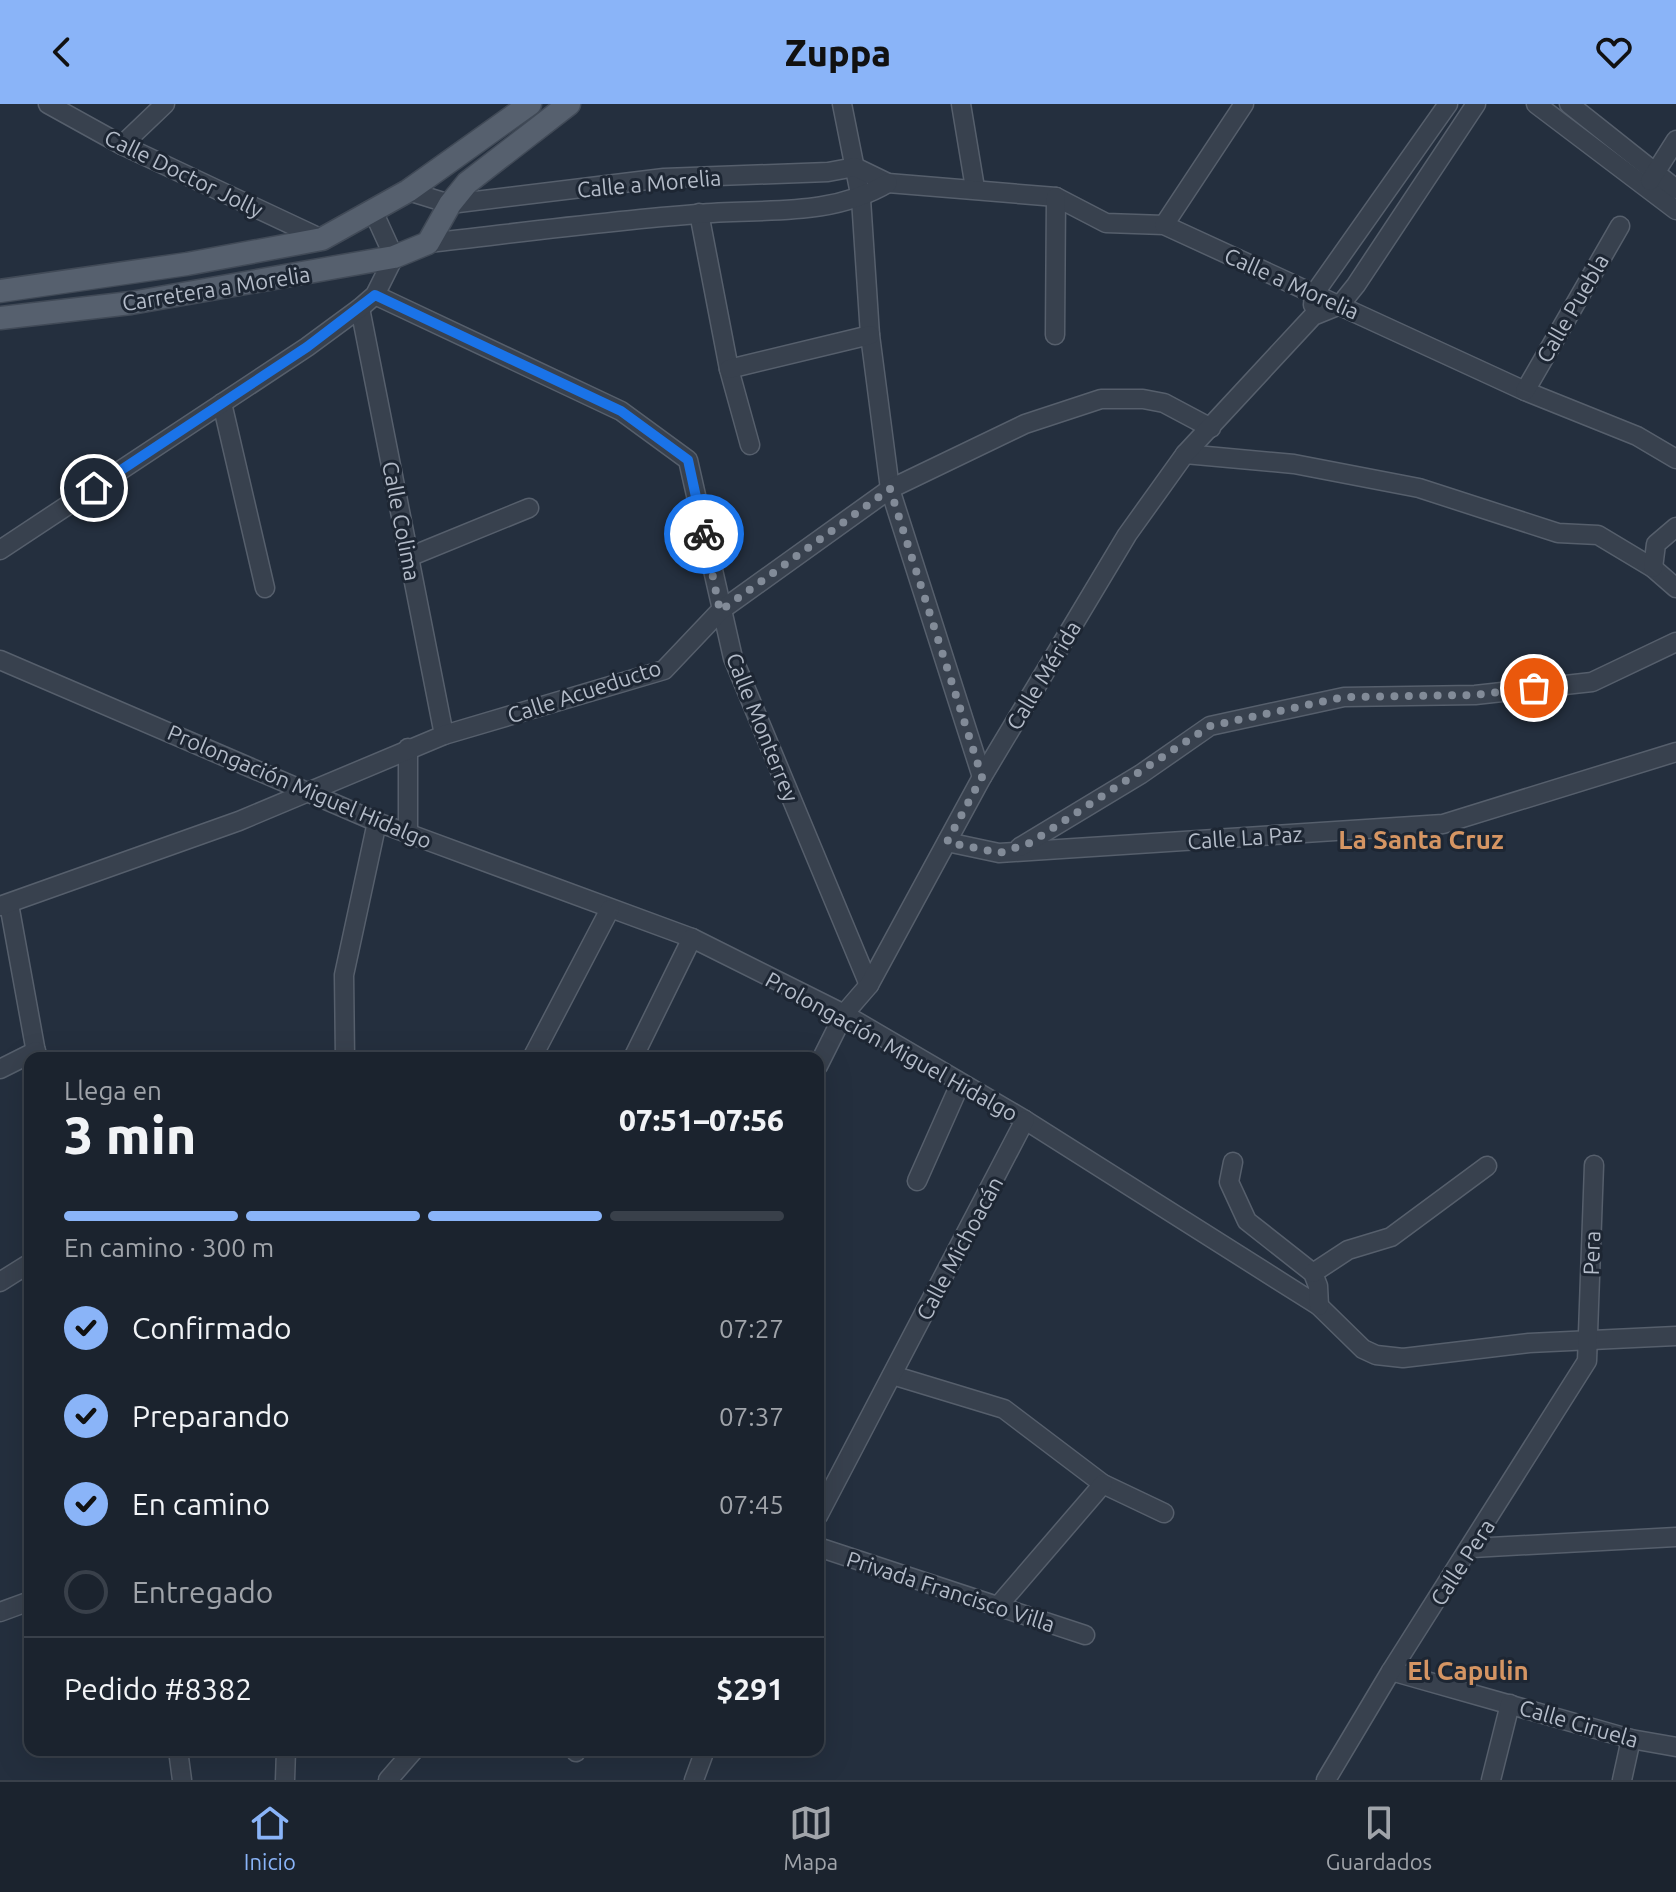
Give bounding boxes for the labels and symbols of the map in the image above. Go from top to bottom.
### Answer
street label: Calle Doctor Jolly [101,124,267,222]
street label: Calle a Morelia [576,164,722,202]
street label: Calle a Morelia [1221,242,1363,324]
street label: Calle Puebla [1531,249,1613,367]
street label: Carretera a Morelia [120,261,312,315]
pin [60,454,128,522]
street label: Calle Colima [378,459,426,583]
courier [664,494,744,574]
street label: Calle Mérida [1001,616,1085,734]
street label: Calle Monterrey [722,649,804,805]
street label: Calle Acueducto [504,654,664,728]
pin [1500,654,1568,722]
street label: Prolongación Miguel Hidalgo [164,719,436,853]
street label: Calle La Paz [1187,821,1303,853]
district label: La Santa Cruz [1338,825,1504,854]
street label: Prolongación Miguel Hidalgo [762,966,1022,1126]
street label: Calle Michoacán [911,1172,1007,1324]
street label: Pera [1578,1230,1604,1276]
street label: Calle Pera [1425,1514,1499,1610]
street label: Privada Francisco Villa [844,1546,1058,1636]
district label: El Capulin [1407,1656,1529,1685]
street label: Calle Ciruela [1517,1694,1641,1752]

